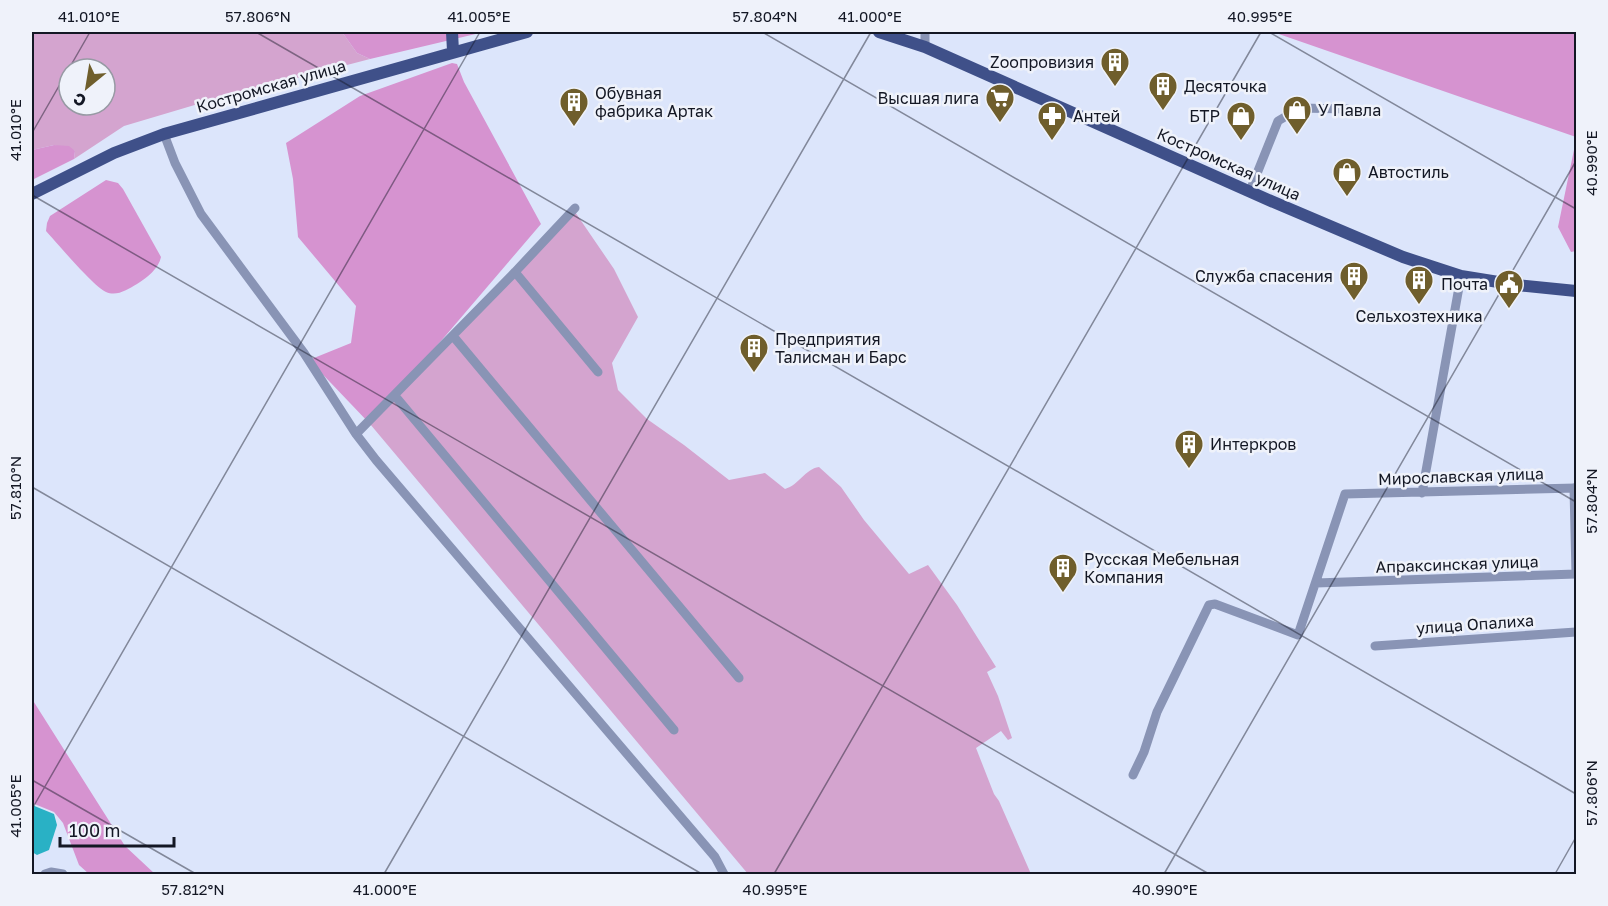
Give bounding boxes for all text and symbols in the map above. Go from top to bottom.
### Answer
text: 41.010°E [58,7,120,25]
text: 57.806°N [225,7,291,25]
text: 41.005°E [447,7,511,25]
text: 57.804°N [732,7,798,25]
text: 41.000°E [838,7,902,25]
text: 40.995°E [1228,7,1292,25]
building icon: Zоопровизия [1099,46,1131,88]
place label: Zоопровизия [990,52,1094,72]
street label: Костромская улица [194,55,348,117]
north arrow [57,57,117,117]
building icon: Десяточка [1147,70,1179,112]
place label: Десяточка [1184,76,1267,96]
supermarket icon: Высшая лига [984,82,1016,124]
place label: Обувная фабрика Артак [595,83,713,121]
building icon: Обувная фабрика Артак [558,86,590,128]
text: С [70,88,89,111]
place label: Высшая лига [878,88,979,108]
shop icon: У Павла [1281,94,1313,136]
text: 41.010°E [6,99,24,161]
pharmacy icon: Антей [1036,100,1068,142]
shop icon: БТР [1225,100,1257,142]
place label: У Павла [1318,100,1381,120]
place label: Антей [1073,106,1120,126]
place label: БТР [1189,106,1220,126]
street label: Костромская улица [1154,123,1304,205]
text: 40.990°E [1582,130,1600,196]
shop icon: Автостиль [1331,156,1363,198]
place label: Автостиль [1368,162,1449,182]
building icon: Служба спасения [1338,260,1370,302]
building icon: Сельхозтехника [1403,264,1435,306]
place label: Служба спасения [1195,266,1333,286]
public building icon: Почта [1493,268,1525,310]
place label: Почта [1441,274,1488,294]
place label: Сельхозтехника [1356,306,1482,326]
place label: Предприятия Талисман и Барс [775,329,907,367]
building icon: Предприятия Талисман и Барс [738,332,770,374]
building icon: Интеркров [1173,428,1205,470]
place label: Интеркров [1210,434,1296,454]
text: 57.810°N [6,456,24,520]
street label: Мирославская улица [1378,463,1544,489]
text: 57.804°N [1582,468,1600,534]
place label: Русская Мебельная Компания [1084,549,1239,587]
street label: Апраксинская улица [1375,551,1539,577]
building icon: Русская Мебельная Компания [1047,552,1079,594]
street label: улица Опалиха [1415,610,1535,638]
text: 57.806°N [1582,760,1600,826]
text: 41.005°E [6,774,24,838]
scale bar [60,810,174,848]
text: 100 m [69,819,120,841]
text: 57.812°N [161,880,225,898]
text: 41.000°E [353,880,417,898]
text: 40.995°E [743,880,807,898]
text: 40.990°E [1132,880,1198,898]

